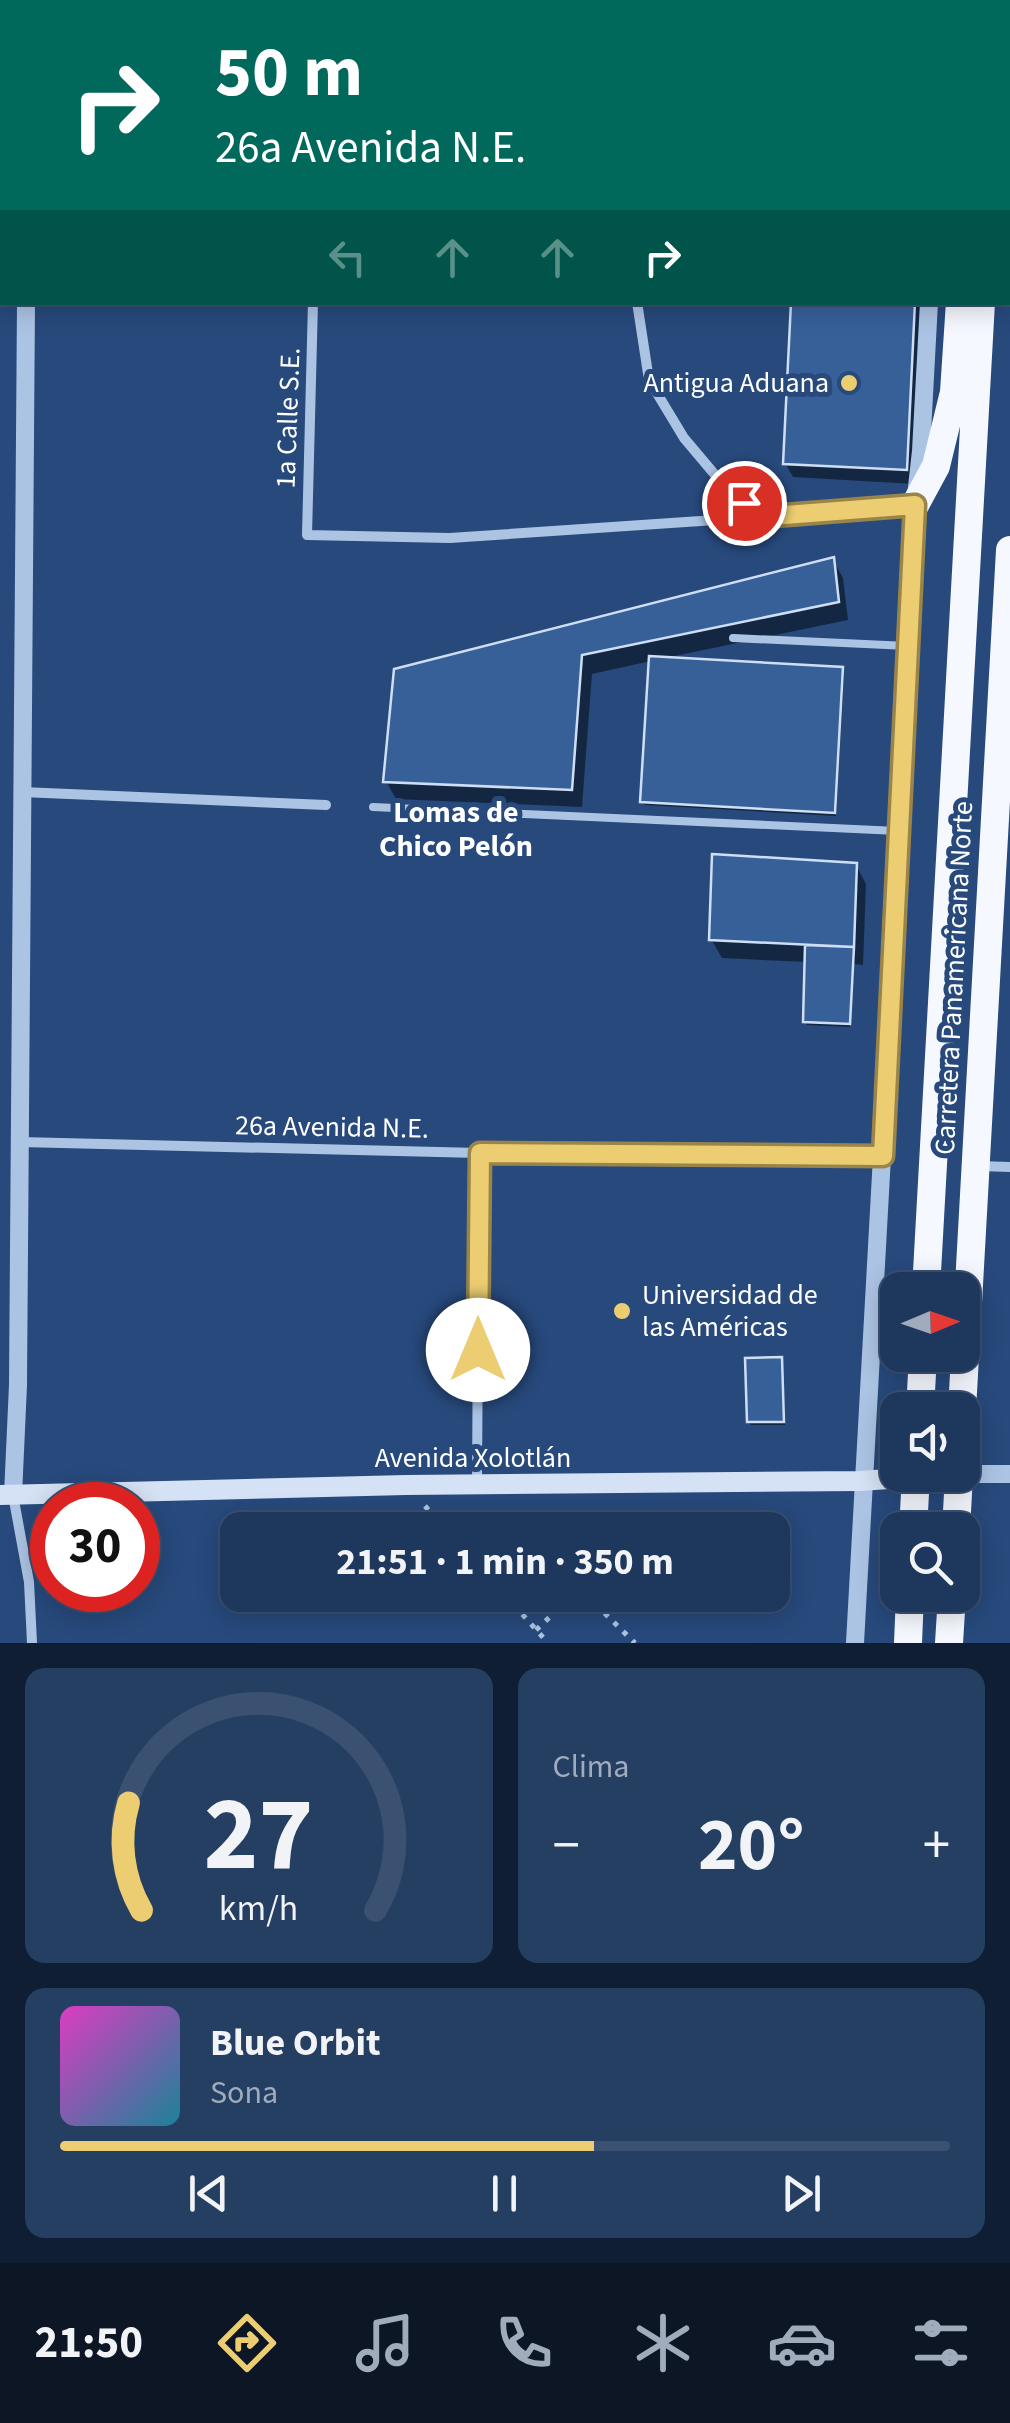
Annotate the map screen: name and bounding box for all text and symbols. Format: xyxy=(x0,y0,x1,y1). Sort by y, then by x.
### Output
text: 50 m xyxy=(215,23,363,123)
icon: right xyxy=(50,40,180,170)
text: 26a Avenida N.E. xyxy=(215,116,526,180)
icon: left xyxy=(320,230,375,285)
icon: ahead xyxy=(425,230,480,285)
icon: ahead xyxy=(530,230,585,285)
icon: right xyxy=(635,230,690,285)
street label: 1a Calle S.E. xyxy=(266,347,310,489)
place label: Antigua Aduana xyxy=(644,363,829,403)
marker: Antigua Aduana xyxy=(838,372,860,394)
pin xyxy=(702,461,787,546)
icon: arrive xyxy=(717,476,772,531)
district label: Lomas de Chico Pelón xyxy=(379,791,533,868)
street label: Carretera Panamericana Norte xyxy=(925,800,983,1156)
street label: 26a Avenida N.E. xyxy=(235,1105,429,1149)
north arrow xyxy=(880,1272,980,1372)
map controls xyxy=(880,1272,980,1612)
place label: Universidad de las Américas xyxy=(642,1275,818,1347)
position arrow xyxy=(426,1298,530,1402)
marker: Universidad de las Américas xyxy=(611,1300,633,1322)
button: sound xyxy=(880,1392,980,1492)
street label: Avenida Xolotlán xyxy=(375,1438,571,1478)
speed limit sign: 30 xyxy=(30,1482,160,1612)
button: search xyxy=(880,1512,980,1612)
text: 21:51 · 1 min · 350 m xyxy=(336,1535,674,1589)
text: Clima xyxy=(553,1744,629,1790)
text: 27 xyxy=(204,1762,314,1910)
text: 20° xyxy=(698,1792,805,1899)
text: − xyxy=(553,1807,580,1885)
text: + xyxy=(923,1807,950,1885)
text: km/h xyxy=(219,1883,298,1934)
text: Blue Orbit xyxy=(210,2016,381,2070)
text: Sona xyxy=(210,2070,278,2116)
icon: previous xyxy=(181,2166,236,2221)
icon: pause xyxy=(477,2166,532,2221)
icon: next xyxy=(774,2166,829,2221)
icon: directions xyxy=(212,2308,282,2378)
icon: music xyxy=(350,2308,420,2378)
icon: phone xyxy=(489,2308,559,2378)
icon: climate xyxy=(628,2308,698,2378)
icon: car xyxy=(767,2308,837,2378)
icon: filters xyxy=(906,2308,976,2378)
text: 21:50 xyxy=(34,2311,143,2375)

